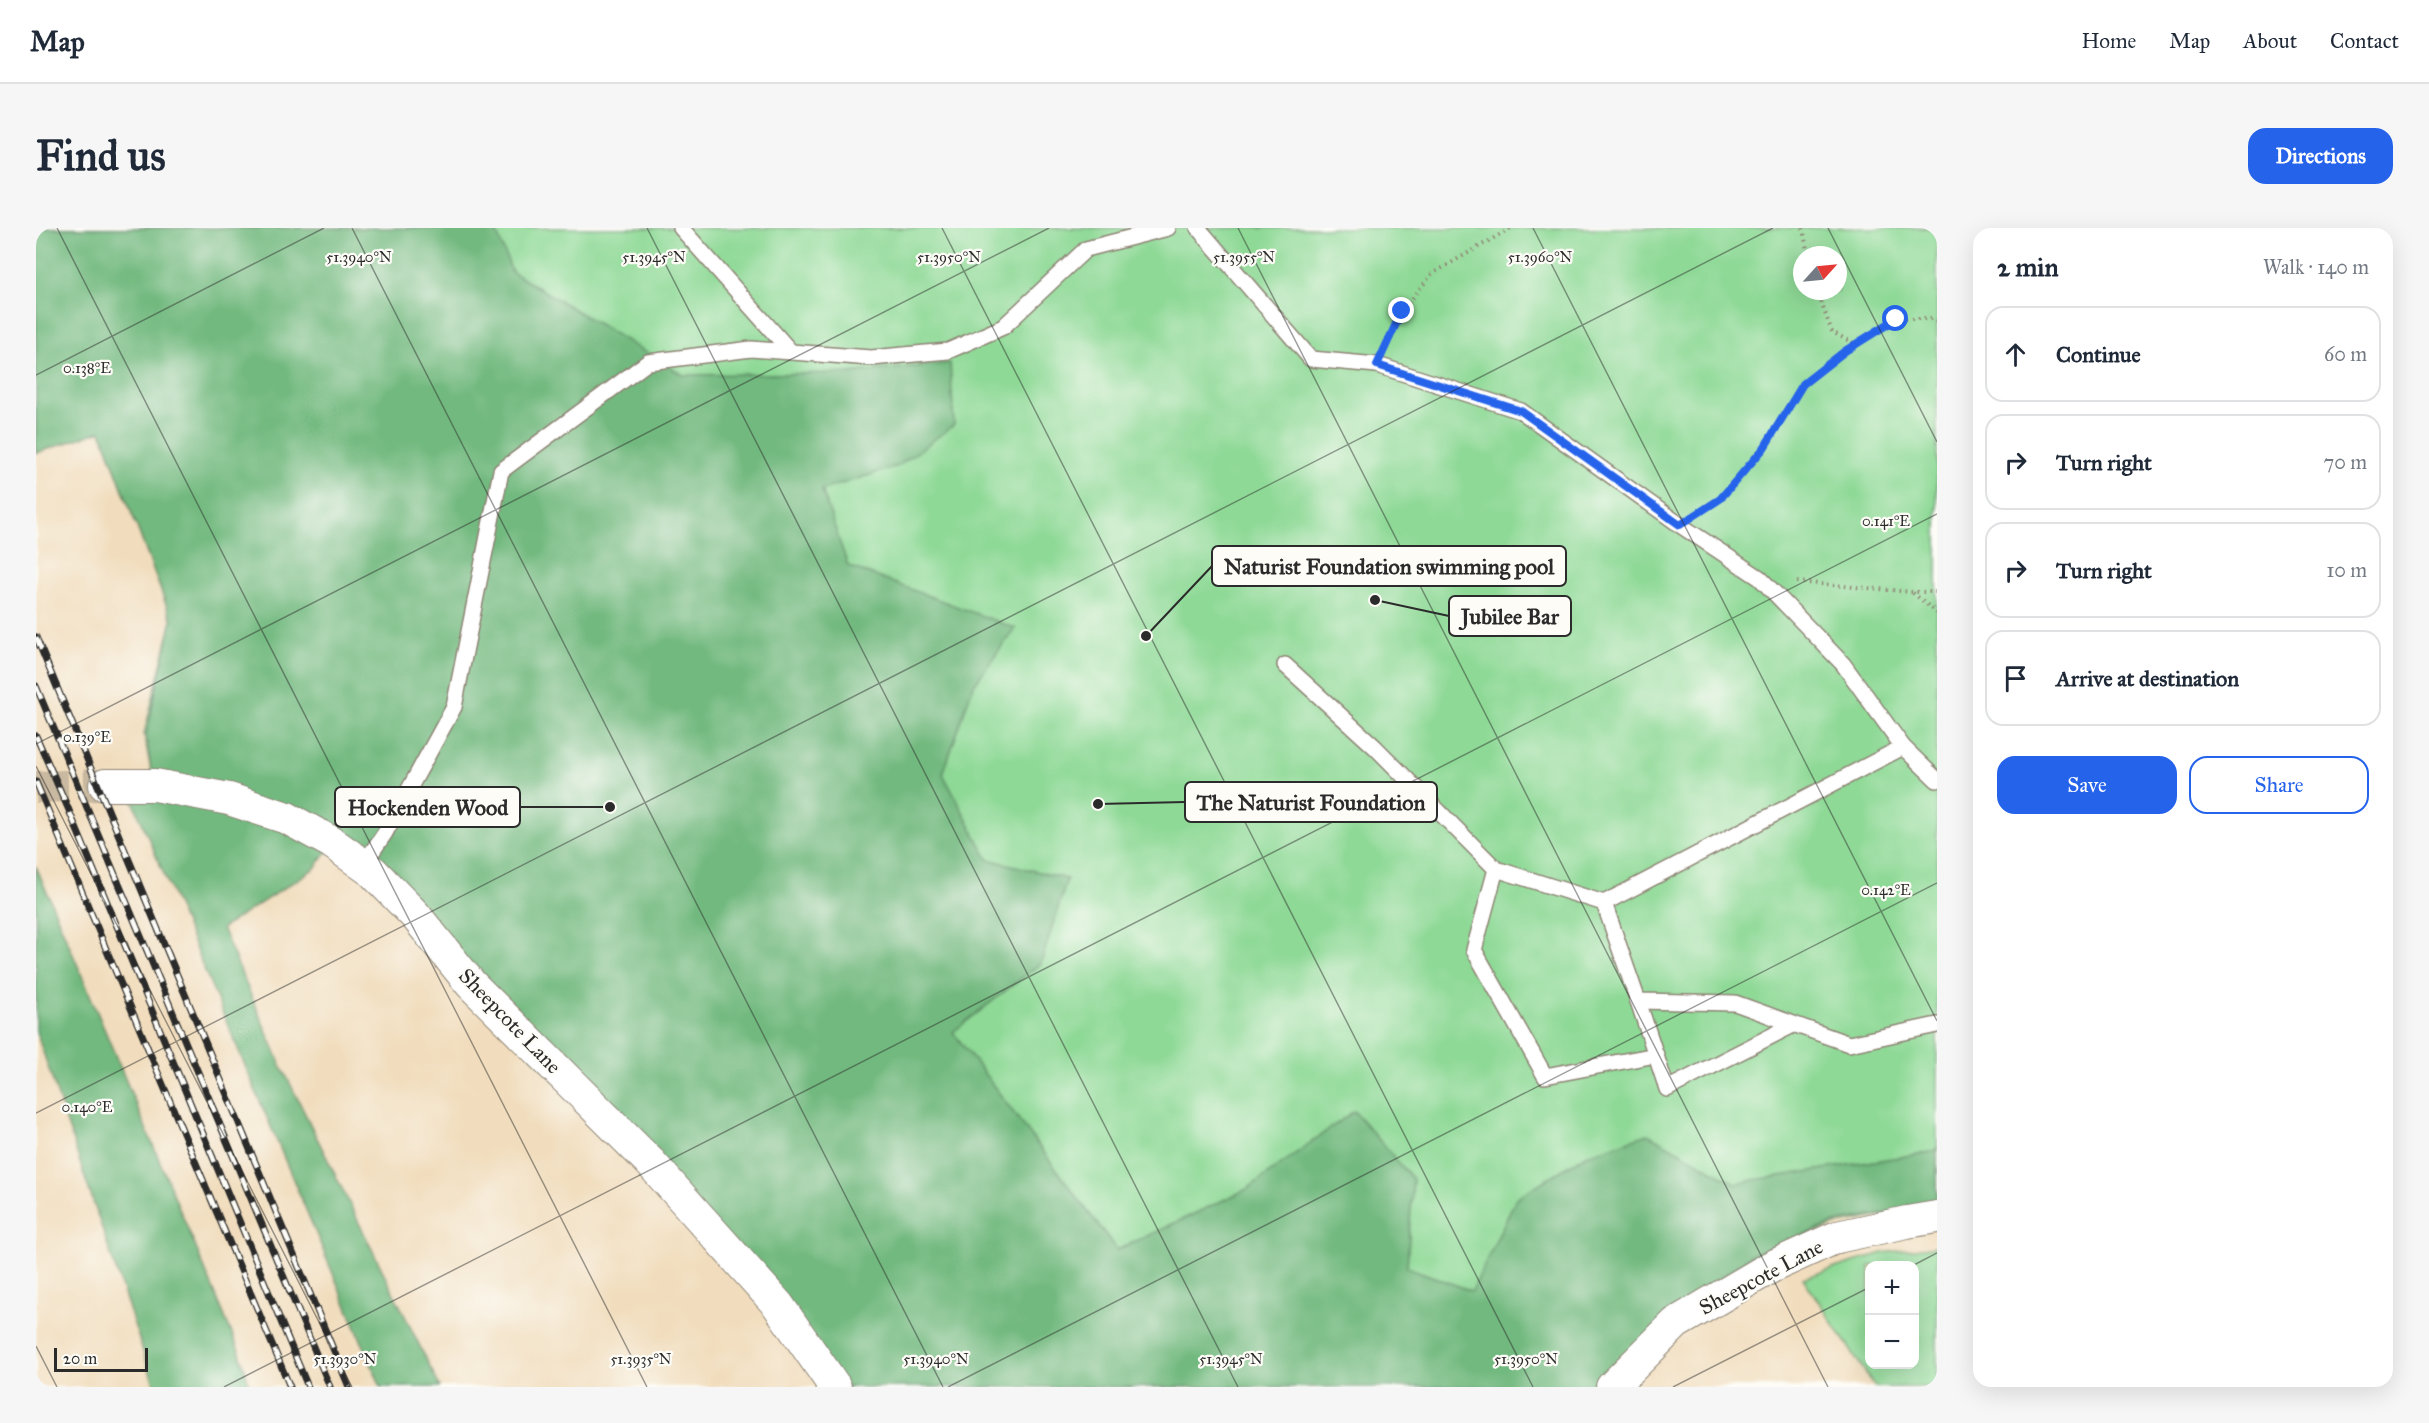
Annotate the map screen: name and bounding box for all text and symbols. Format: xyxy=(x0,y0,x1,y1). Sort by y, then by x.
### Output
text: Map xyxy=(30,24,85,59)
text: Home xyxy=(2081,28,2136,54)
text: Map xyxy=(2169,28,2210,54)
text: About xyxy=(2243,28,2297,54)
text: Contact xyxy=(2330,28,2399,54)
button: Directions xyxy=(2248,128,2393,184)
text: Find us xyxy=(36,130,166,182)
north arrow xyxy=(1793,246,1847,300)
text: 51.3940°N xyxy=(326,248,392,266)
text: 51.3945°N xyxy=(622,248,686,266)
text: 51.3950°N xyxy=(917,248,981,266)
text: 51.3955°N xyxy=(1213,248,1275,266)
text: 51.3960°N xyxy=(1508,248,1573,266)
text: 2 min xyxy=(1997,251,2058,283)
text: Walk · 140 m xyxy=(2263,255,2369,279)
route end xyxy=(1388,297,1414,323)
route start xyxy=(1882,305,1908,331)
icon: ahead xyxy=(1999,338,2032,371)
text: Continue xyxy=(2056,341,2141,368)
text: 60 m xyxy=(2324,342,2367,366)
text: 0.138°E xyxy=(63,359,111,377)
icon: right xyxy=(1999,446,2032,479)
text: Turn right xyxy=(2056,449,2152,476)
text: 70 m xyxy=(2324,450,2367,474)
text: 0.141°E xyxy=(1862,512,1910,530)
callout: Naturist Foundation swimming pool xyxy=(1212,546,1566,586)
text: Naturist Foundation swimming pool xyxy=(1224,553,1555,580)
icon: right xyxy=(1999,554,2032,587)
text: Turn right xyxy=(2056,557,2152,584)
text: 10 m xyxy=(2326,558,2367,582)
callout: Jubilee Bar xyxy=(1449,596,1571,636)
text: Jubilee Bar xyxy=(1458,603,1560,631)
icon: arrive xyxy=(1999,662,2032,695)
text: Arrive at destination xyxy=(2056,665,2239,692)
text: 0.139°E xyxy=(63,728,111,746)
button: Save xyxy=(1997,756,2177,814)
button: Share xyxy=(2189,756,2369,814)
callout: The Naturist Foundation xyxy=(1185,782,1437,822)
callout: Hockenden Wood xyxy=(335,787,520,827)
text: The Naturist Foundation xyxy=(1196,789,1426,816)
text: Hockenden Wood xyxy=(348,794,509,821)
text: 0.142°E xyxy=(1861,881,1911,899)
street label: Sheepcote Lane xyxy=(453,963,567,1079)
text: 0.140°E xyxy=(61,1098,113,1116)
street label: Sheepcote Lane xyxy=(1695,1233,1828,1321)
map controls xyxy=(1865,1261,1919,1369)
button: + xyxy=(1865,1261,1919,1315)
button: − xyxy=(1865,1315,1919,1369)
scale bar xyxy=(54,1345,148,1372)
text: 20 m xyxy=(63,1349,97,1368)
text: 51.3930°N xyxy=(314,1350,377,1368)
text: 51.3935°N xyxy=(610,1350,672,1368)
text: 51.3940°N xyxy=(903,1350,969,1368)
text: 51.3945°N xyxy=(1199,1350,1263,1368)
text: 51.3950°N xyxy=(1494,1350,1558,1368)

